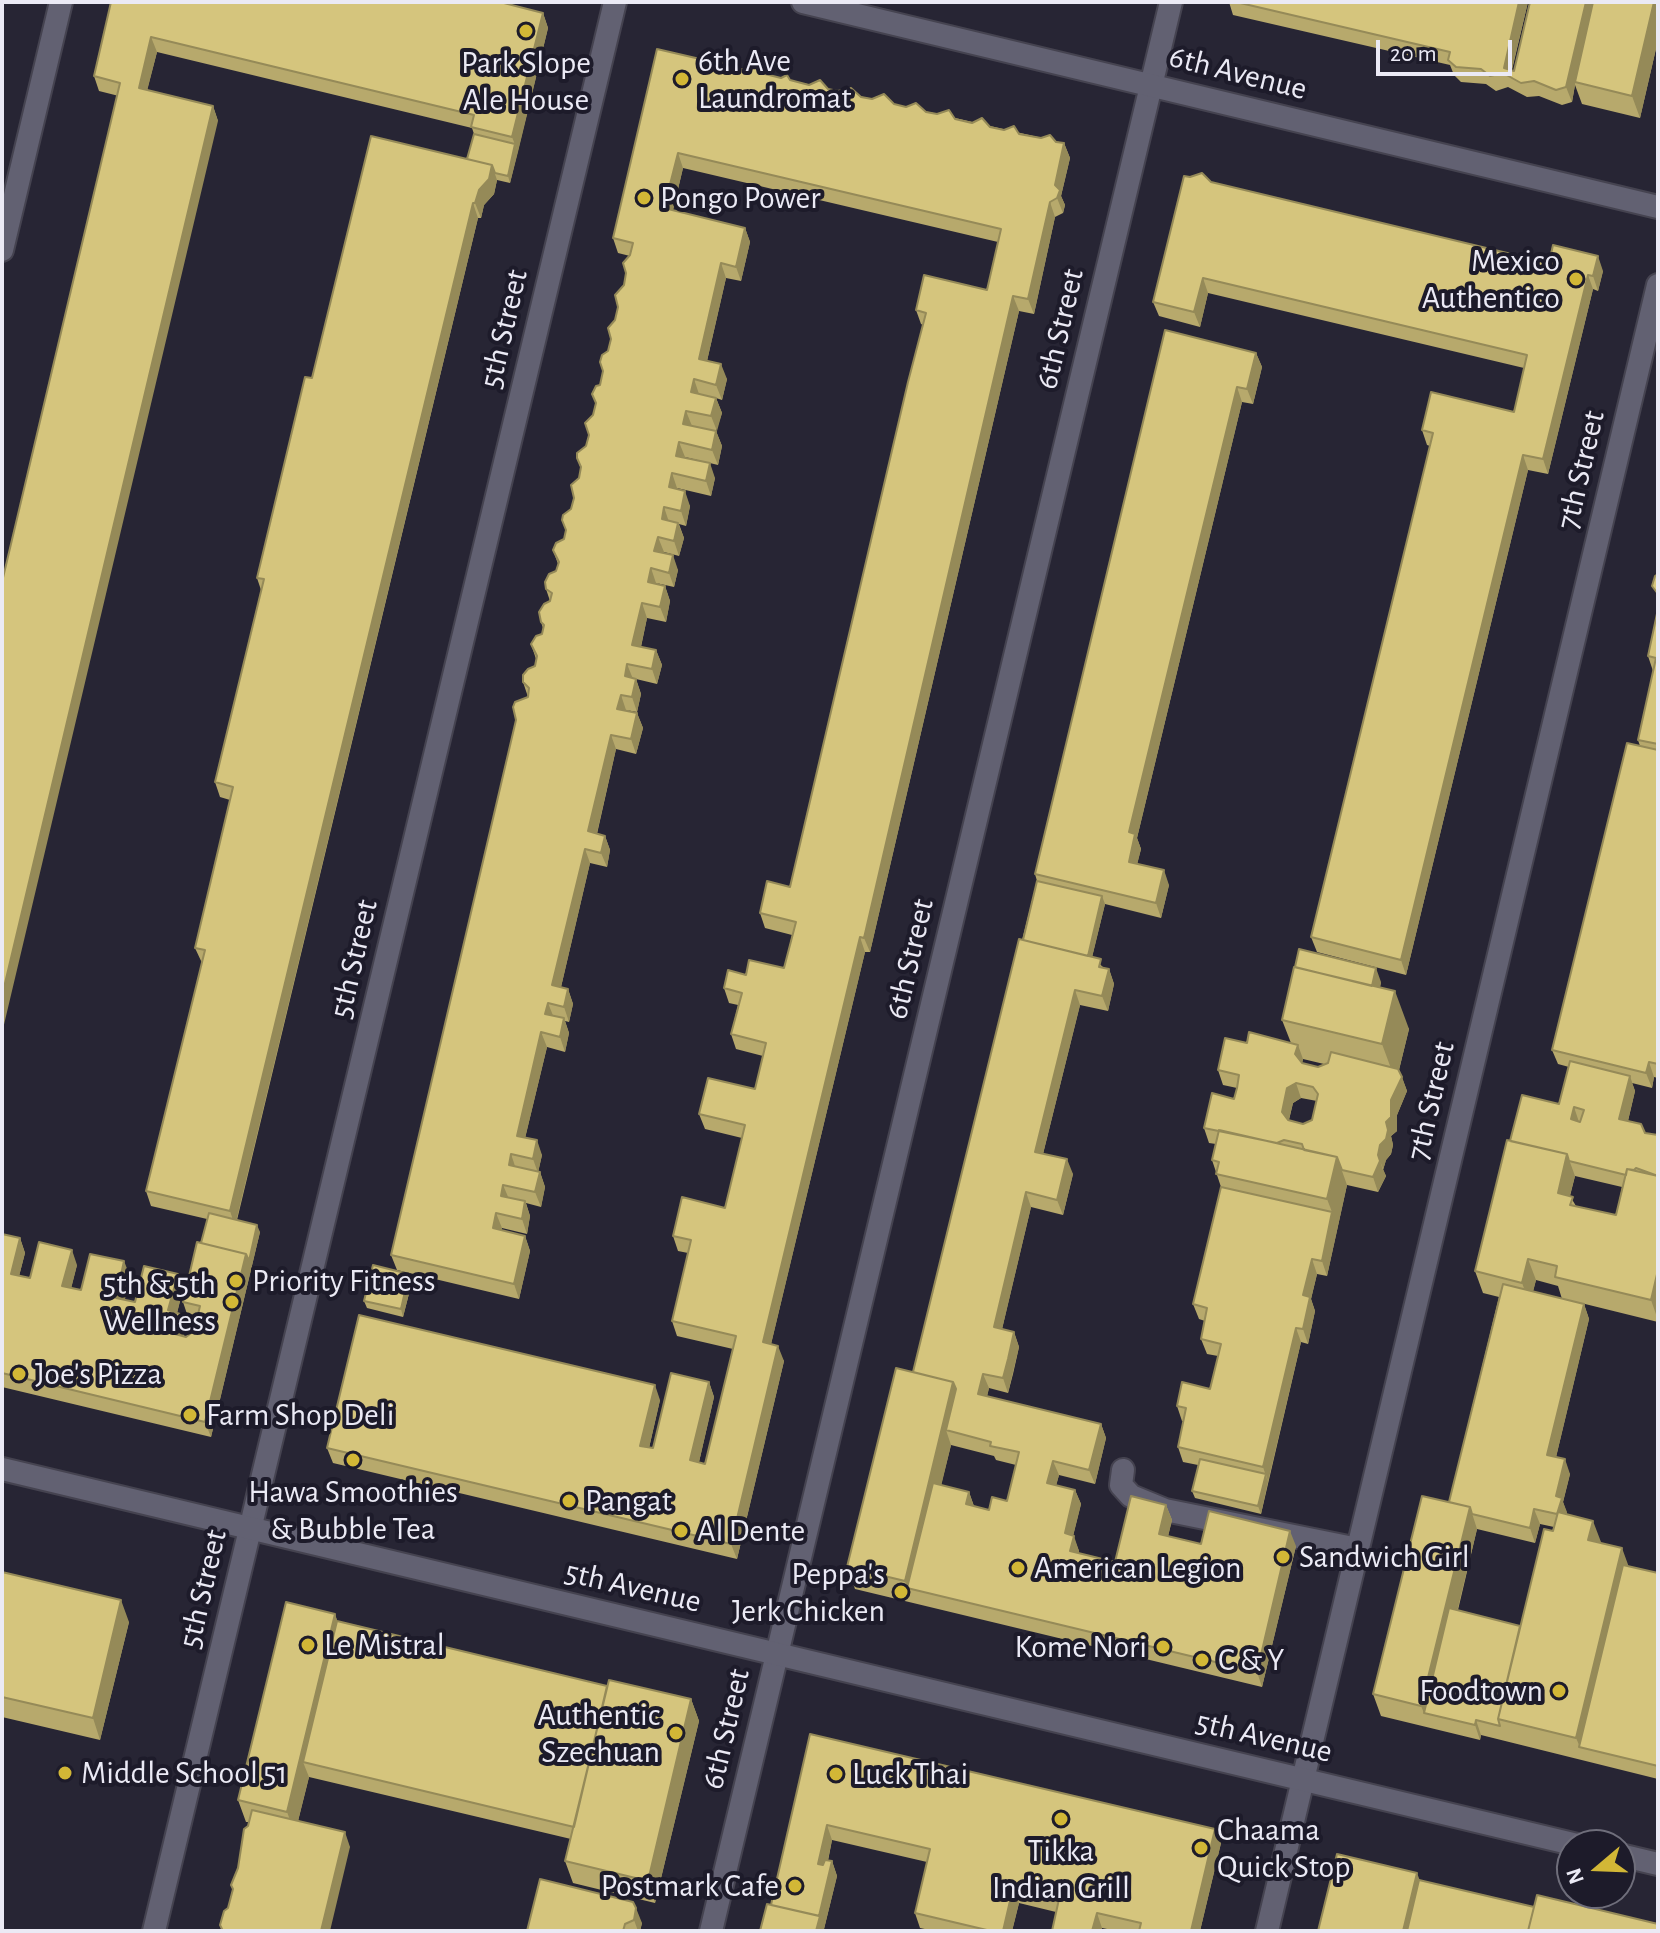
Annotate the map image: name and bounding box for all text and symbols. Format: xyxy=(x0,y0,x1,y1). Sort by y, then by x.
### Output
marker: Park Slope Ale House xyxy=(517,22,535,40)
scale bar xyxy=(1380,24,1516,74)
street label: 6th Avenue xyxy=(1165,37,1311,109)
place label: 6th Ave Laundromat xyxy=(698,42,851,117)
text: 20 m xyxy=(1390,42,1437,66)
place label: Park Slope Ale House xyxy=(461,44,591,119)
marker: 6th Ave Laundromat xyxy=(673,70,691,88)
place label: Pongo Power xyxy=(660,179,821,217)
marker: Pongo Power xyxy=(635,189,653,207)
place label: Mexico Authentico xyxy=(1422,242,1560,317)
street label: 6th Street xyxy=(1028,265,1092,393)
street label: 5th Street xyxy=(472,266,536,392)
marker: Mexico Authentico xyxy=(1567,270,1585,288)
street label: 7th Street xyxy=(1549,407,1613,533)
street label: 6th Street xyxy=(878,895,942,1023)
street label: 5th Street xyxy=(322,896,386,1022)
street label: 7th Street xyxy=(1399,1038,1463,1164)
place label: Priority Fitness xyxy=(252,1262,436,1300)
place label: 5th & 5th Wellness xyxy=(103,1265,216,1340)
marker: Priority Fitness xyxy=(227,1272,245,1290)
marker: 5th & 5th Wellness xyxy=(223,1293,241,1311)
place label: Joe's Pizza xyxy=(35,1355,162,1393)
marker: Joe's Pizza xyxy=(10,1365,28,1383)
place label: Farm Shop Deli xyxy=(206,1396,394,1434)
marker: Farm Shop Deli xyxy=(181,1406,199,1424)
marker: Hawa Smoothies & Bubble Tea xyxy=(344,1451,362,1469)
place label: Hawa Smoothies & Bubble Tea xyxy=(248,1473,458,1548)
place label: Pangat xyxy=(585,1482,672,1520)
marker: Pangat xyxy=(560,1492,578,1510)
place label: Al Dente xyxy=(697,1512,805,1550)
marker: Al Dente xyxy=(672,1522,690,1540)
street label: 5th Street xyxy=(171,1526,235,1652)
place label: Sandwich Girl xyxy=(1299,1538,1470,1576)
marker: Sandwich Girl xyxy=(1274,1548,1292,1566)
place label: American Legion xyxy=(1034,1549,1241,1587)
street label: 5th Avenue xyxy=(561,1553,705,1621)
place label: Peppa's Jerk Chicken xyxy=(732,1555,885,1630)
marker: American Legion xyxy=(1009,1559,1027,1577)
marker: Peppa's Jerk Chicken xyxy=(892,1583,910,1601)
place label: Le Mistral xyxy=(324,1626,445,1664)
place label: Kome Nori xyxy=(1015,1628,1147,1666)
marker: Le Mistral xyxy=(299,1636,317,1654)
marker: Kome Nori xyxy=(1154,1638,1172,1656)
place label: C & Y xyxy=(1218,1641,1284,1679)
marker: C & Y xyxy=(1193,1651,1211,1669)
street label: 6th Street xyxy=(694,1665,758,1793)
place label: Foodtown xyxy=(1419,1672,1543,1710)
marker: Foodtown xyxy=(1550,1682,1568,1700)
place label: Authentic Szechuan xyxy=(537,1696,660,1771)
street label: 5th Avenue xyxy=(1192,1703,1336,1771)
marker: Authentic Szechuan xyxy=(667,1724,685,1742)
place label: Middle School 51 xyxy=(81,1754,287,1792)
place label: Luck Thai xyxy=(852,1755,968,1793)
marker: Middle School 51 xyxy=(56,1764,74,1782)
marker: Luck Thai xyxy=(827,1765,845,1783)
marker: Tikka Indian Grill xyxy=(1052,1810,1070,1828)
place label: Chaama Quick Stop xyxy=(1217,1811,1351,1886)
north arrow xyxy=(1556,1829,1636,1909)
place label: Tikka Indian Grill xyxy=(992,1832,1130,1907)
marker: Chaama Quick Stop xyxy=(1192,1839,1210,1857)
text: N xyxy=(1562,1865,1588,1887)
place label: Postmark Cafe xyxy=(601,1867,779,1905)
marker: Postmark Cafe xyxy=(786,1877,804,1895)

